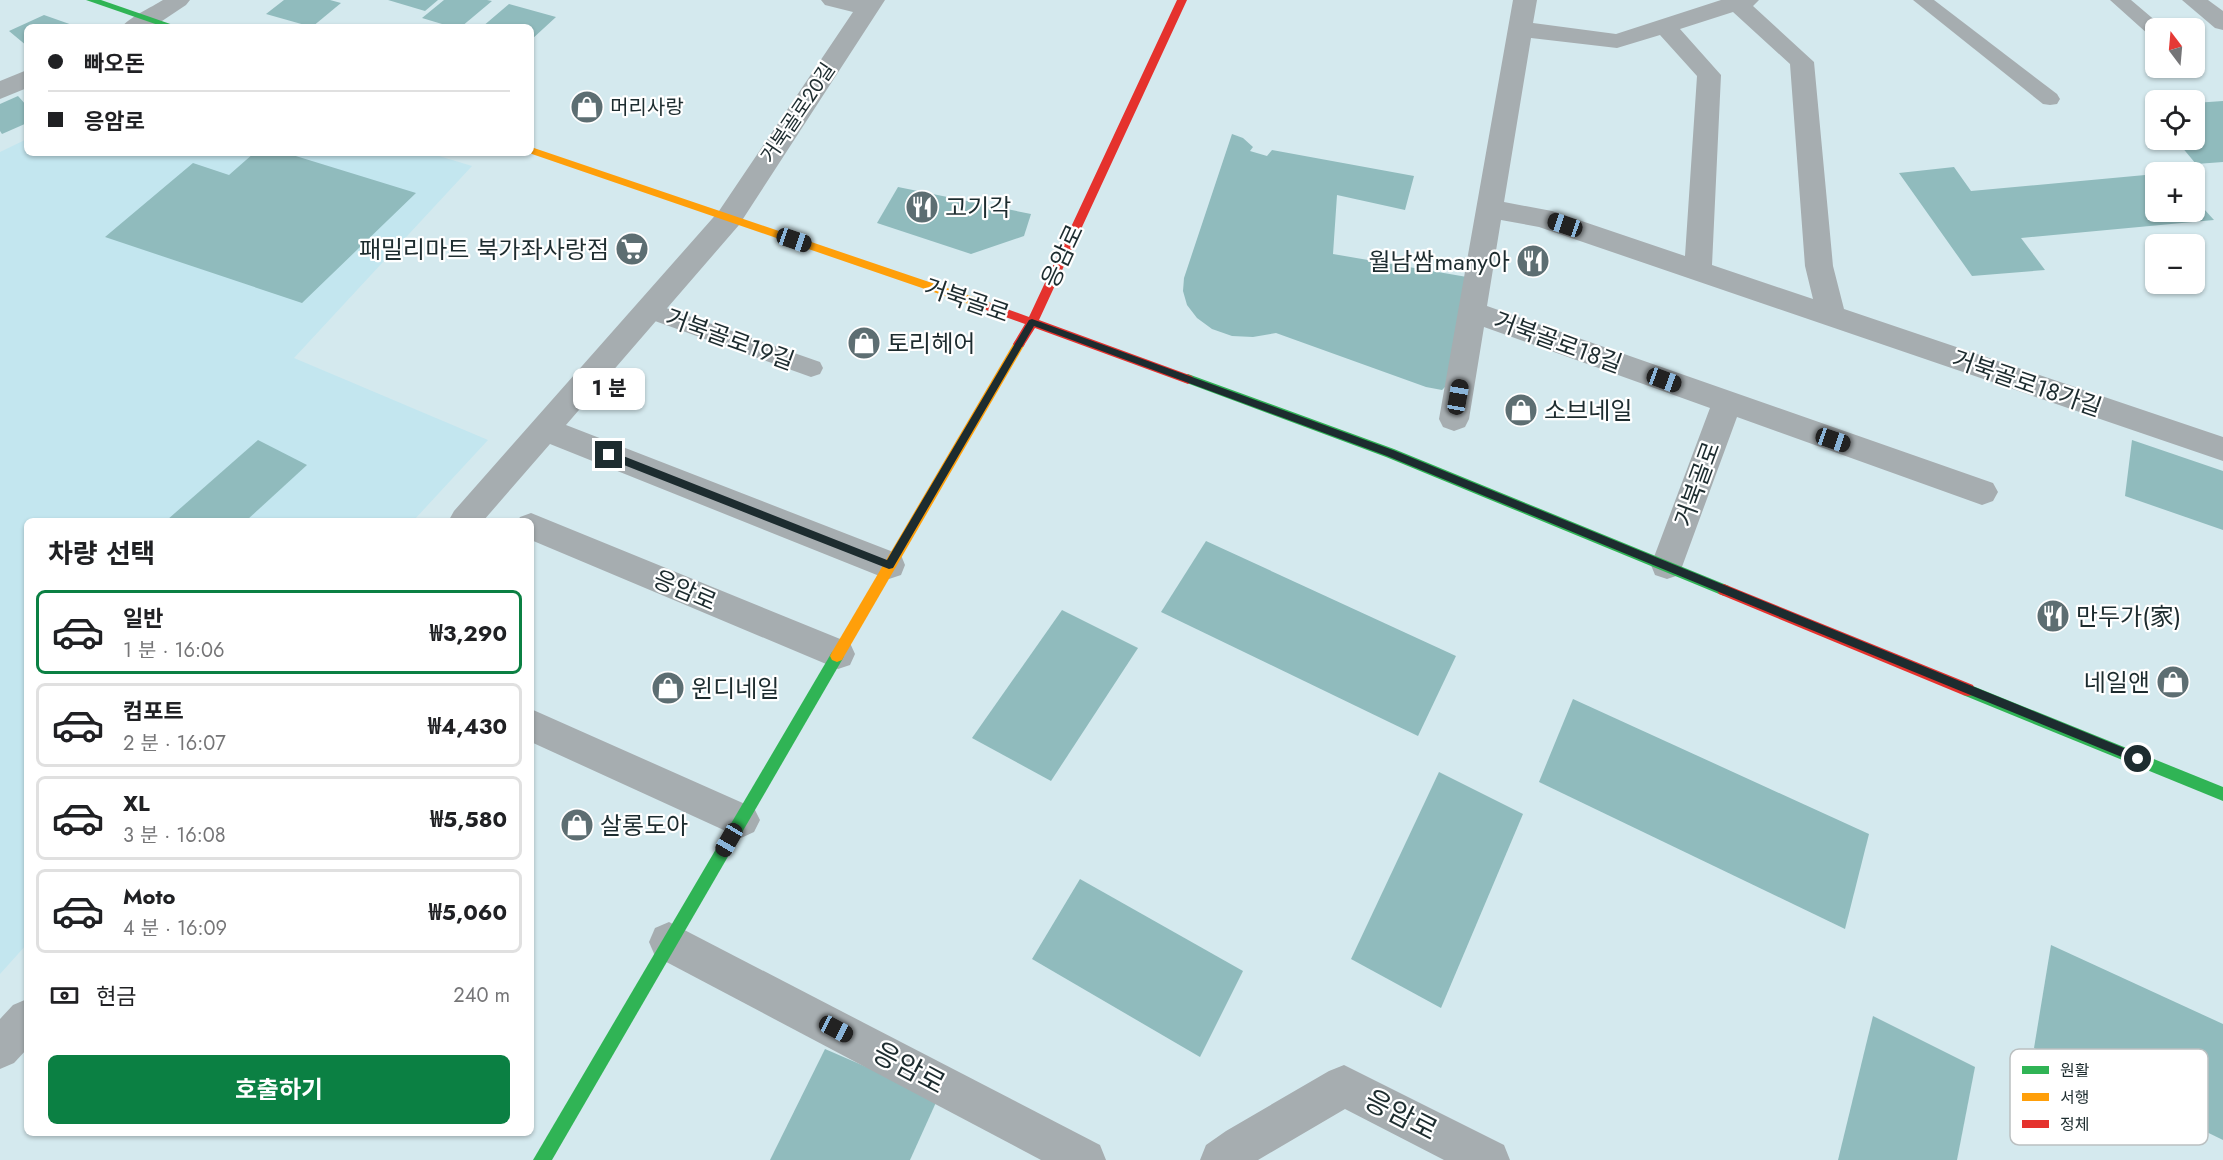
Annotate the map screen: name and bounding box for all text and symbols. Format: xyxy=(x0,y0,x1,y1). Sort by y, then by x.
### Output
north arrow xyxy=(2145,18,2205,78)
map controls xyxy=(2145,18,2205,294)
text: 빠오돈 xyxy=(84,47,145,79)
street label: 거북골로20길 xyxy=(754,57,842,169)
shop icon: 머리사랑 xyxy=(569,89,605,125)
button: locate xyxy=(2145,90,2205,150)
place label: 머리사랑 xyxy=(610,93,684,122)
text: 응암로 xyxy=(84,105,145,137)
button: + xyxy=(2145,162,2205,222)
restaurant icon: 고기각 xyxy=(904,189,940,225)
place label: 고기각 xyxy=(945,190,1011,225)
car xyxy=(1545,211,1585,239)
street label: 응암로 xyxy=(1032,219,1092,293)
car xyxy=(774,226,814,254)
supermarket icon: 패밀리마트 북가좌사랑점 xyxy=(614,231,650,267)
place label: 패밀리마트 북가좌사랑점 xyxy=(359,232,609,267)
button: − xyxy=(2145,234,2205,294)
restaurant icon: 월남쌈many아 xyxy=(1515,243,1551,279)
place label: 월남쌈many아 xyxy=(1368,244,1510,279)
street label: 거북골로 xyxy=(920,269,1014,331)
street label: 거북골로19길 xyxy=(661,299,799,379)
street label: 거북골로18길 xyxy=(1489,303,1627,381)
shop icon: 토리헤어 xyxy=(846,325,882,361)
place label: 토리헤어 xyxy=(887,326,975,361)
street label: 거북골로18가길 xyxy=(1947,341,2107,425)
car xyxy=(1644,365,1684,395)
callout: 1 분 xyxy=(573,368,645,410)
text: 1 분 xyxy=(592,374,626,403)
car xyxy=(1446,378,1470,416)
shop icon: 소브네일 xyxy=(1503,392,1539,428)
place label: 소브네일 xyxy=(1544,393,1632,428)
car xyxy=(1813,426,1853,454)
street label: 거북골로 xyxy=(1665,437,1729,531)
route end xyxy=(595,441,622,468)
text: 차량 선택 xyxy=(48,534,155,573)
street label: 응암로 xyxy=(648,561,722,619)
restaurant icon: 만두가(家) xyxy=(2035,598,2071,634)
place label: 만두가(家) xyxy=(2076,599,2181,634)
text: 일반 xyxy=(123,602,163,634)
icon: car xyxy=(51,605,105,659)
text: ₩3,290 xyxy=(430,617,507,649)
text: 1 분 · 16:06 xyxy=(123,636,224,665)
shop icon: 네일앤 xyxy=(2155,664,2191,700)
place label: 네일앤 xyxy=(2084,665,2150,700)
shop icon: 윈디네일 xyxy=(650,670,686,706)
place label: 윈디네일 xyxy=(691,671,779,706)
text: 컴포트 xyxy=(123,695,184,727)
icon: car xyxy=(51,698,105,752)
text: ₩4,430 xyxy=(428,710,507,742)
text: 2 분 · 16:07 xyxy=(123,729,226,758)
route start xyxy=(2124,745,2151,772)
text: XL xyxy=(123,787,150,819)
icon: car xyxy=(51,791,105,845)
text: ₩5,580 xyxy=(430,803,507,835)
shop icon: 살롱도아 xyxy=(559,807,595,843)
place label: 살롱도아 xyxy=(600,808,688,843)
car xyxy=(712,820,746,860)
text: 3 분 · 16:08 xyxy=(123,821,226,850)
text: Moto xyxy=(123,880,176,912)
icon: car xyxy=(51,884,105,938)
text: ₩5,060 xyxy=(429,896,507,928)
text: 4 분 · 16:09 xyxy=(123,914,227,943)
icon: cash xyxy=(48,979,81,1012)
text: 현금 xyxy=(96,980,136,1012)
text: 240 m xyxy=(453,981,510,1010)
car xyxy=(816,1013,856,1045)
street label: 응암로 xyxy=(865,1032,953,1104)
legend xyxy=(2010,1049,2208,1145)
button: 호출하기 xyxy=(48,1055,510,1124)
text: 원활 xyxy=(2060,1059,2090,1082)
street label: 응암로 xyxy=(1357,1079,1445,1151)
text: 서행 xyxy=(2060,1086,2089,1109)
text: 정체 xyxy=(2060,1113,2089,1136)

